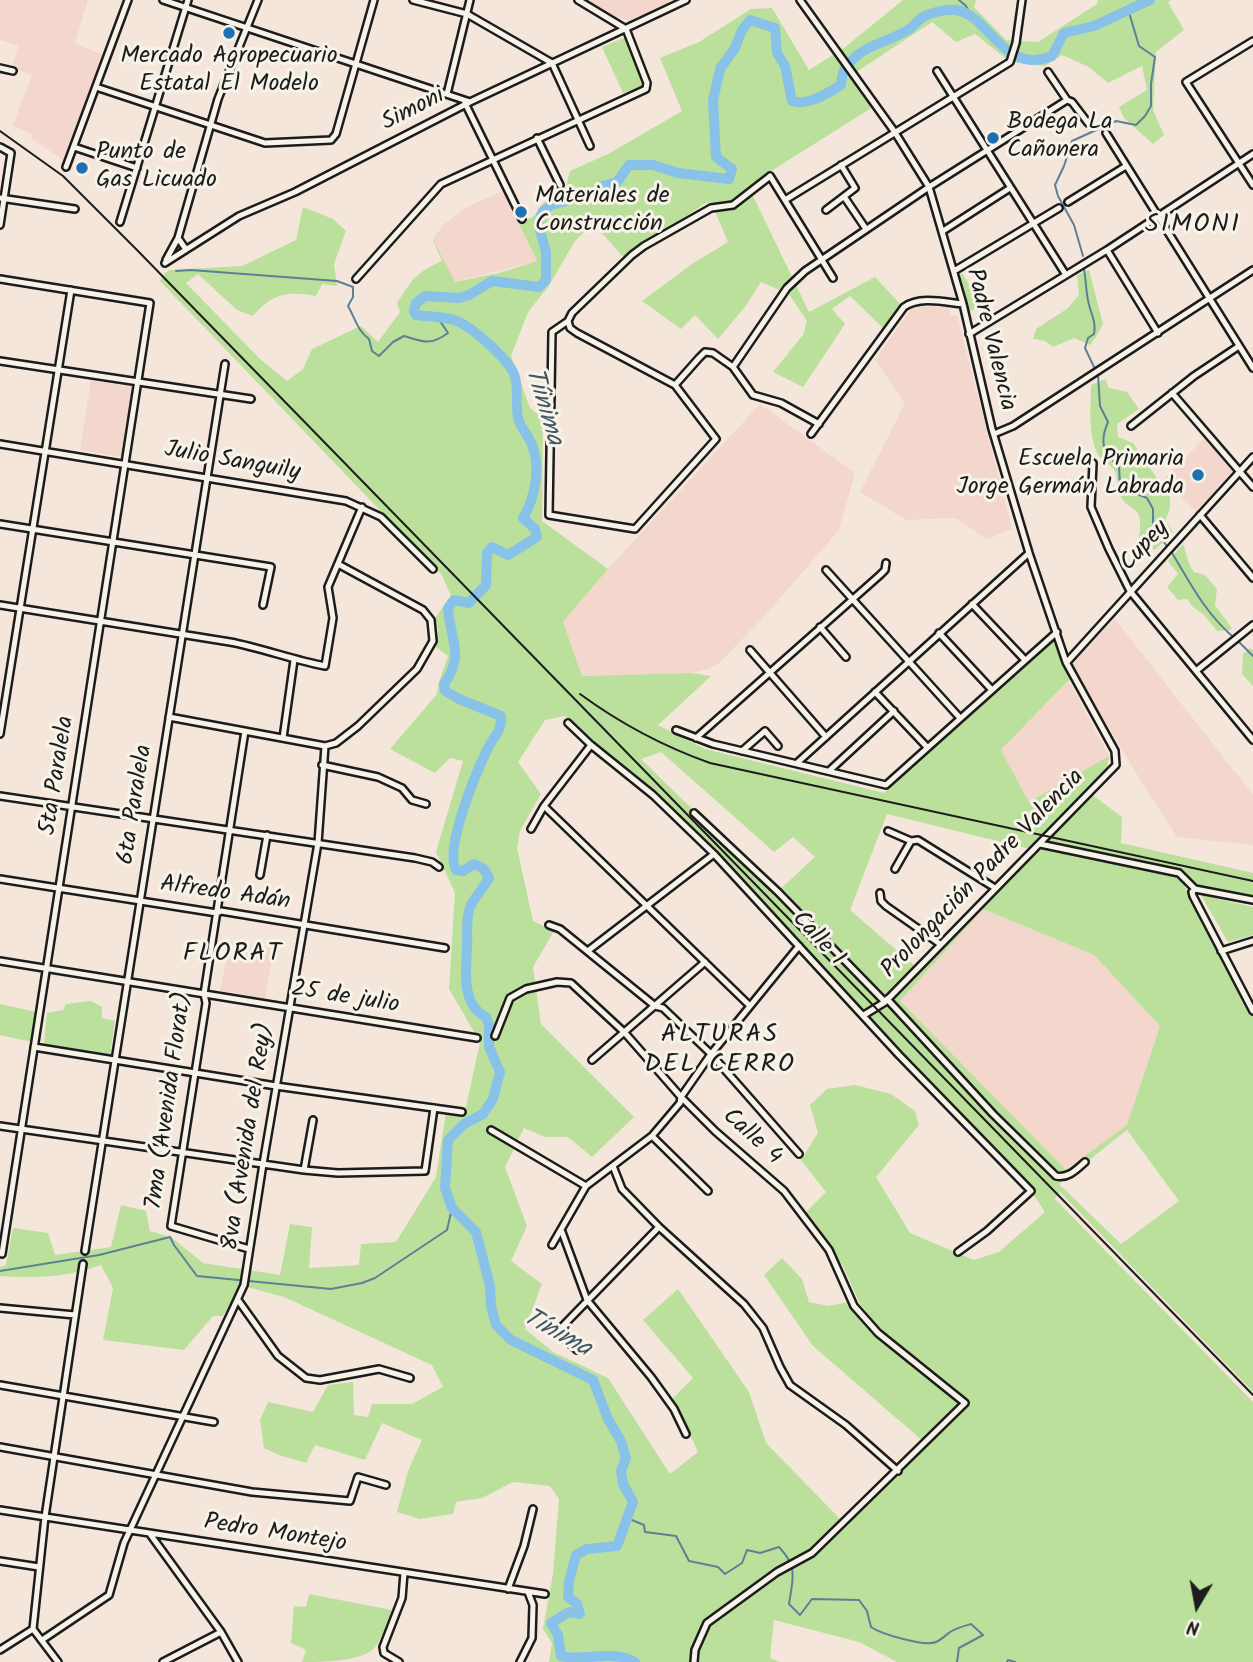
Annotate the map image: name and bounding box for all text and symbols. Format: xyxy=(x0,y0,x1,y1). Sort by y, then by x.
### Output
marker: Mercado Agropecuario Estatal El Modelo xyxy=(221,25,237,41)
place label: Mercado Agropecuario Estatal El Modelo xyxy=(120,44,338,100)
street label: Simoni xyxy=(378,83,450,139)
place label: Bodega La Cañonera xyxy=(1007,110,1113,166)
marker: Bodega La Cañonera xyxy=(985,130,1001,146)
place label: Punto de Gas Licuado xyxy=(96,140,217,196)
marker: Punto de Gas Licuado xyxy=(74,160,90,176)
place label: Materiales de Construcción xyxy=(535,184,669,240)
marker: Materiales de Construcción xyxy=(513,204,529,220)
district label: SIMONI xyxy=(1146,211,1240,243)
street label: Padre Valencia xyxy=(957,266,1021,414)
water label: Tíinima xyxy=(516,365,568,449)
street label: Julio Sanguily xyxy=(162,437,302,489)
place label: Escuela Primaria Jorge Germán Labrada xyxy=(956,447,1184,503)
marker: Escuela Primaria Jorge Germán Labrada xyxy=(1190,467,1206,483)
street label: Cupey xyxy=(1115,515,1177,579)
street label: 5ta Paralela xyxy=(35,714,83,838)
street label: 6ta Paralela xyxy=(113,743,161,867)
street label: Prolongación Padre Valencia xyxy=(877,764,1091,986)
street label: Alfredo Adán xyxy=(158,872,292,918)
street label: Calle 1 xyxy=(784,906,850,974)
district label: FLORAT xyxy=(183,940,283,972)
street label: 25 de julio xyxy=(289,976,401,1022)
street label: 7ma (Avenida Florat) xyxy=(141,990,201,1212)
street label: 8va (Avenida del Rey) xyxy=(218,1021,282,1253)
district label: ALTURAS DEL CERRO xyxy=(645,1021,795,1082)
street label: Calle 4 xyxy=(715,1104,787,1172)
water label: Tínima xyxy=(516,1304,596,1366)
street label: Pedro Montejo xyxy=(202,1510,348,1560)
north arrow xyxy=(1162,1571,1232,1641)
text: N xyxy=(1185,1611,1202,1642)

